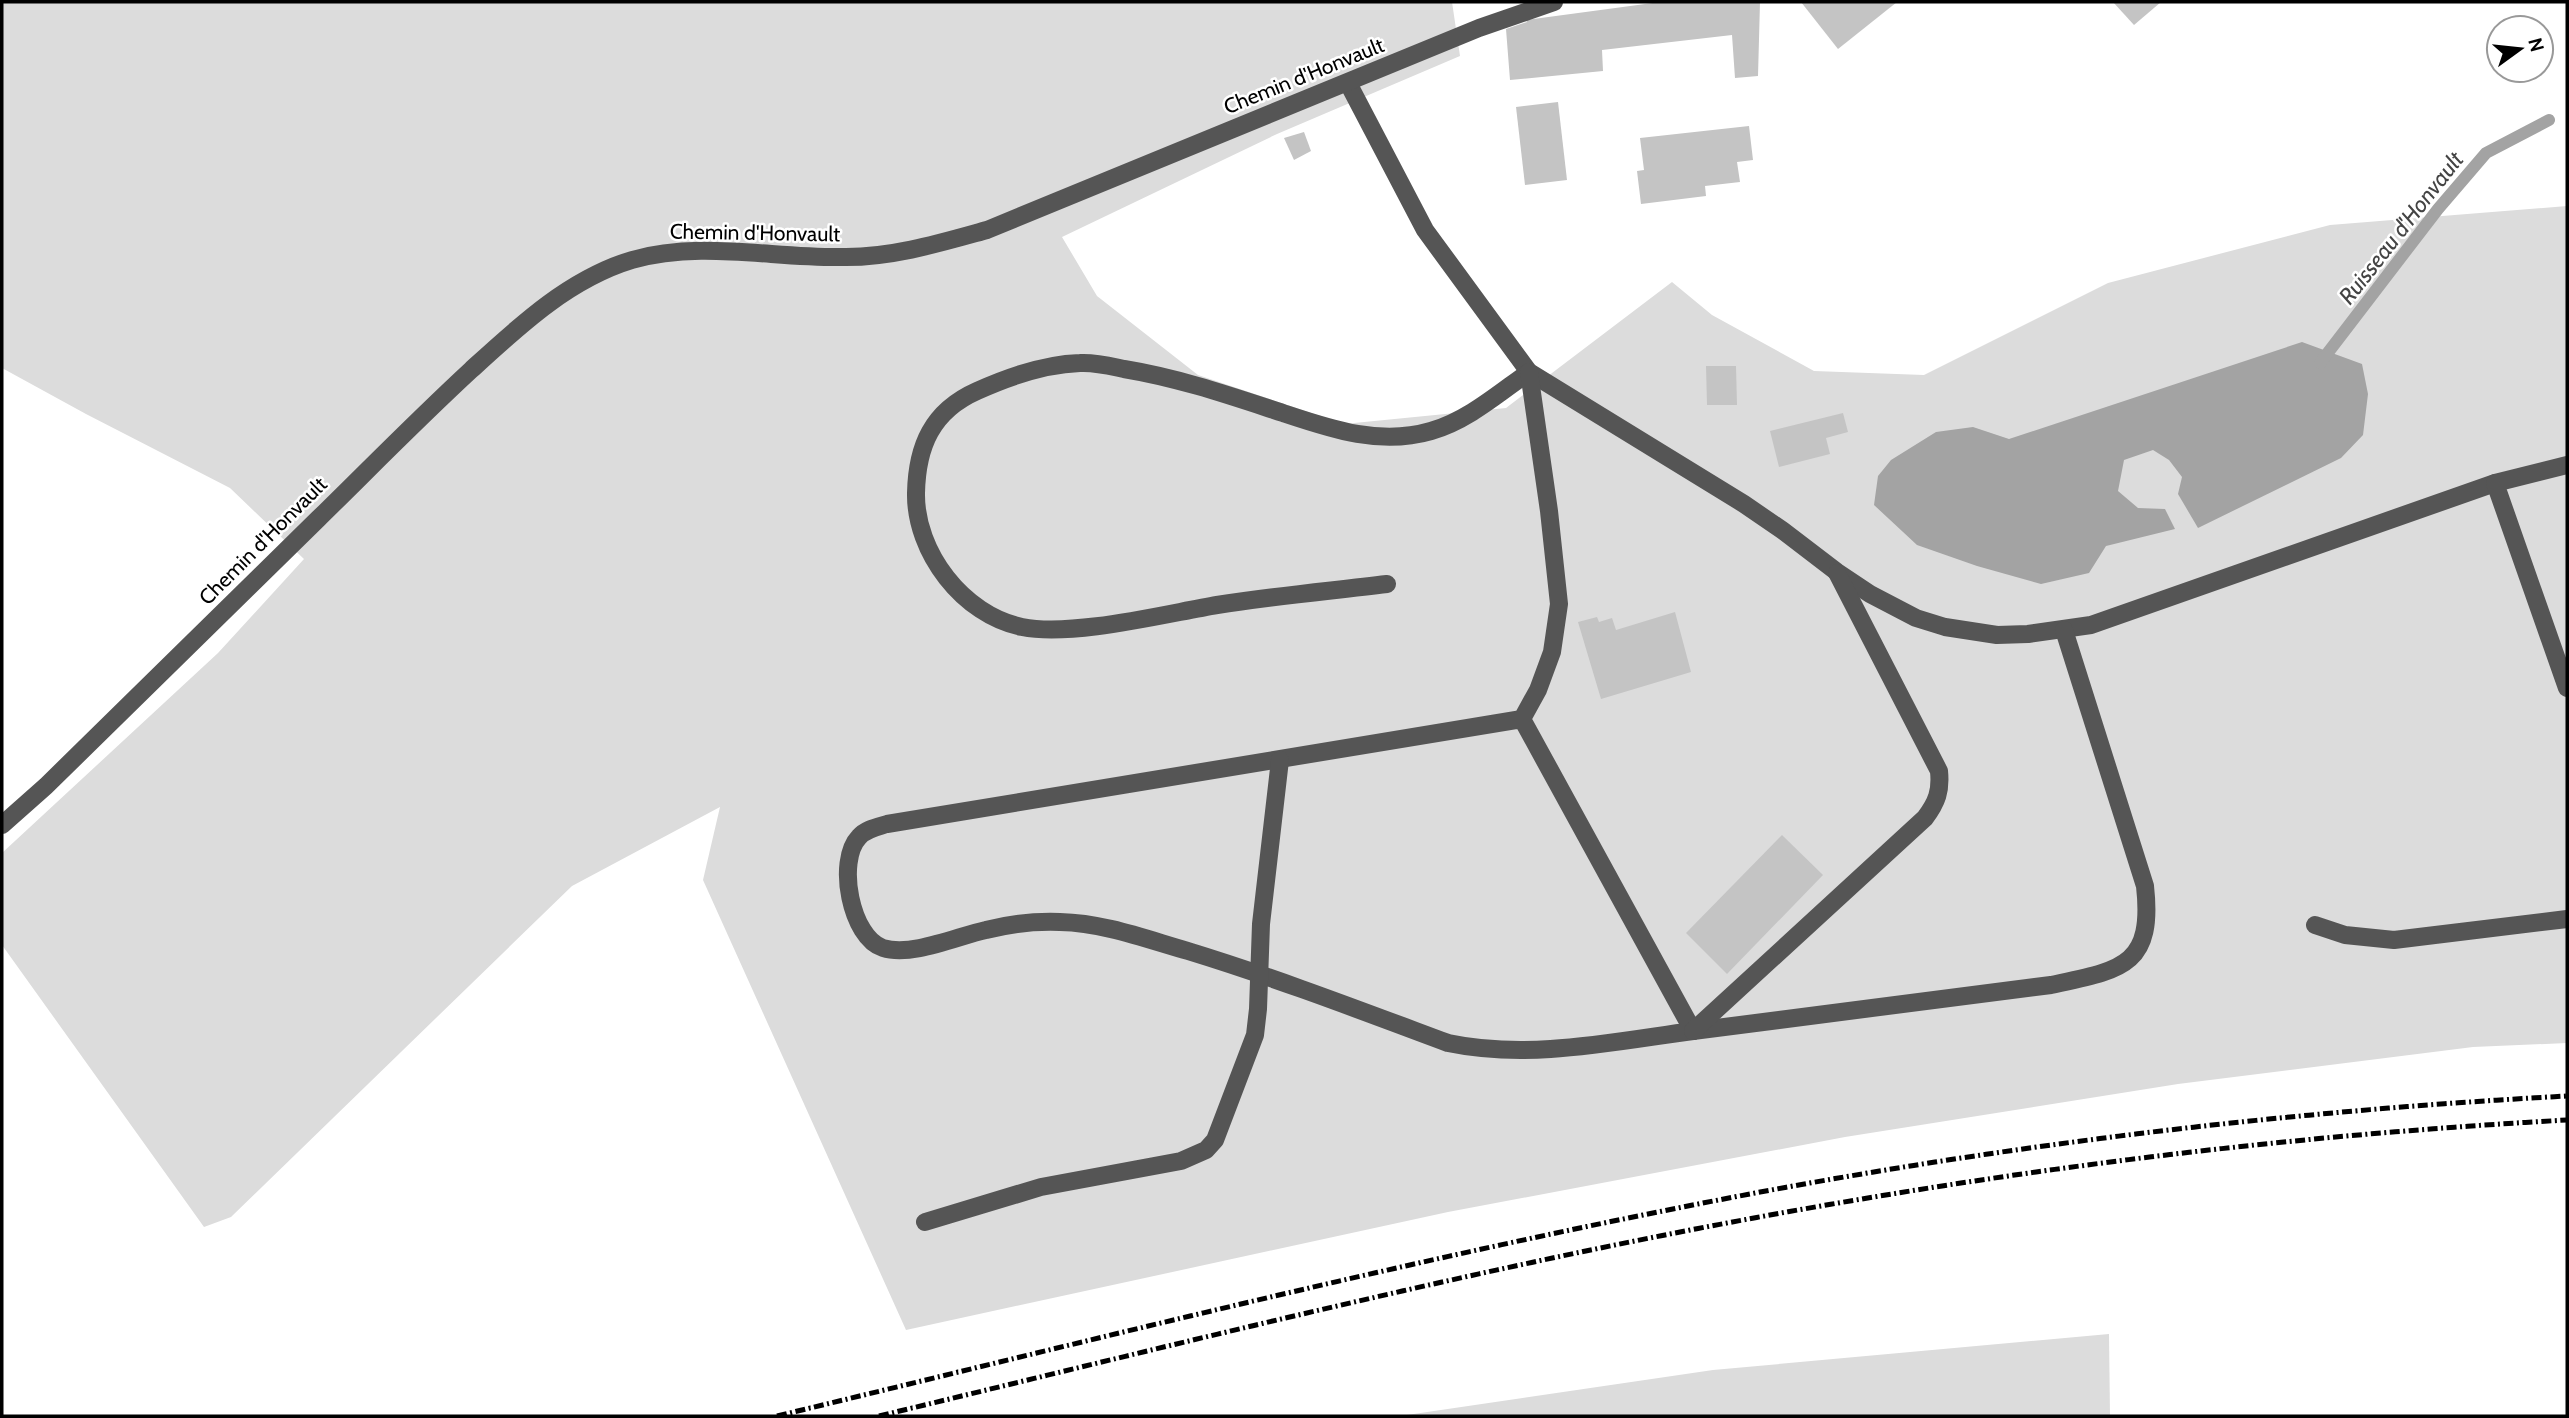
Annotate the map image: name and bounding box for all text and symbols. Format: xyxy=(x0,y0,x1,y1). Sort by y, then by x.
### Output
north arrow xyxy=(2485,14,2555,84)
street label: Chemin d'Honvault xyxy=(1220,32,1388,119)
text: N xyxy=(2523,35,2549,54)
water label: Ruisseau d'Honvault xyxy=(2333,145,2470,310)
street label: Chemin d'Honvault xyxy=(670,219,840,246)
street label: Chemin d'Honvault xyxy=(194,472,332,610)

